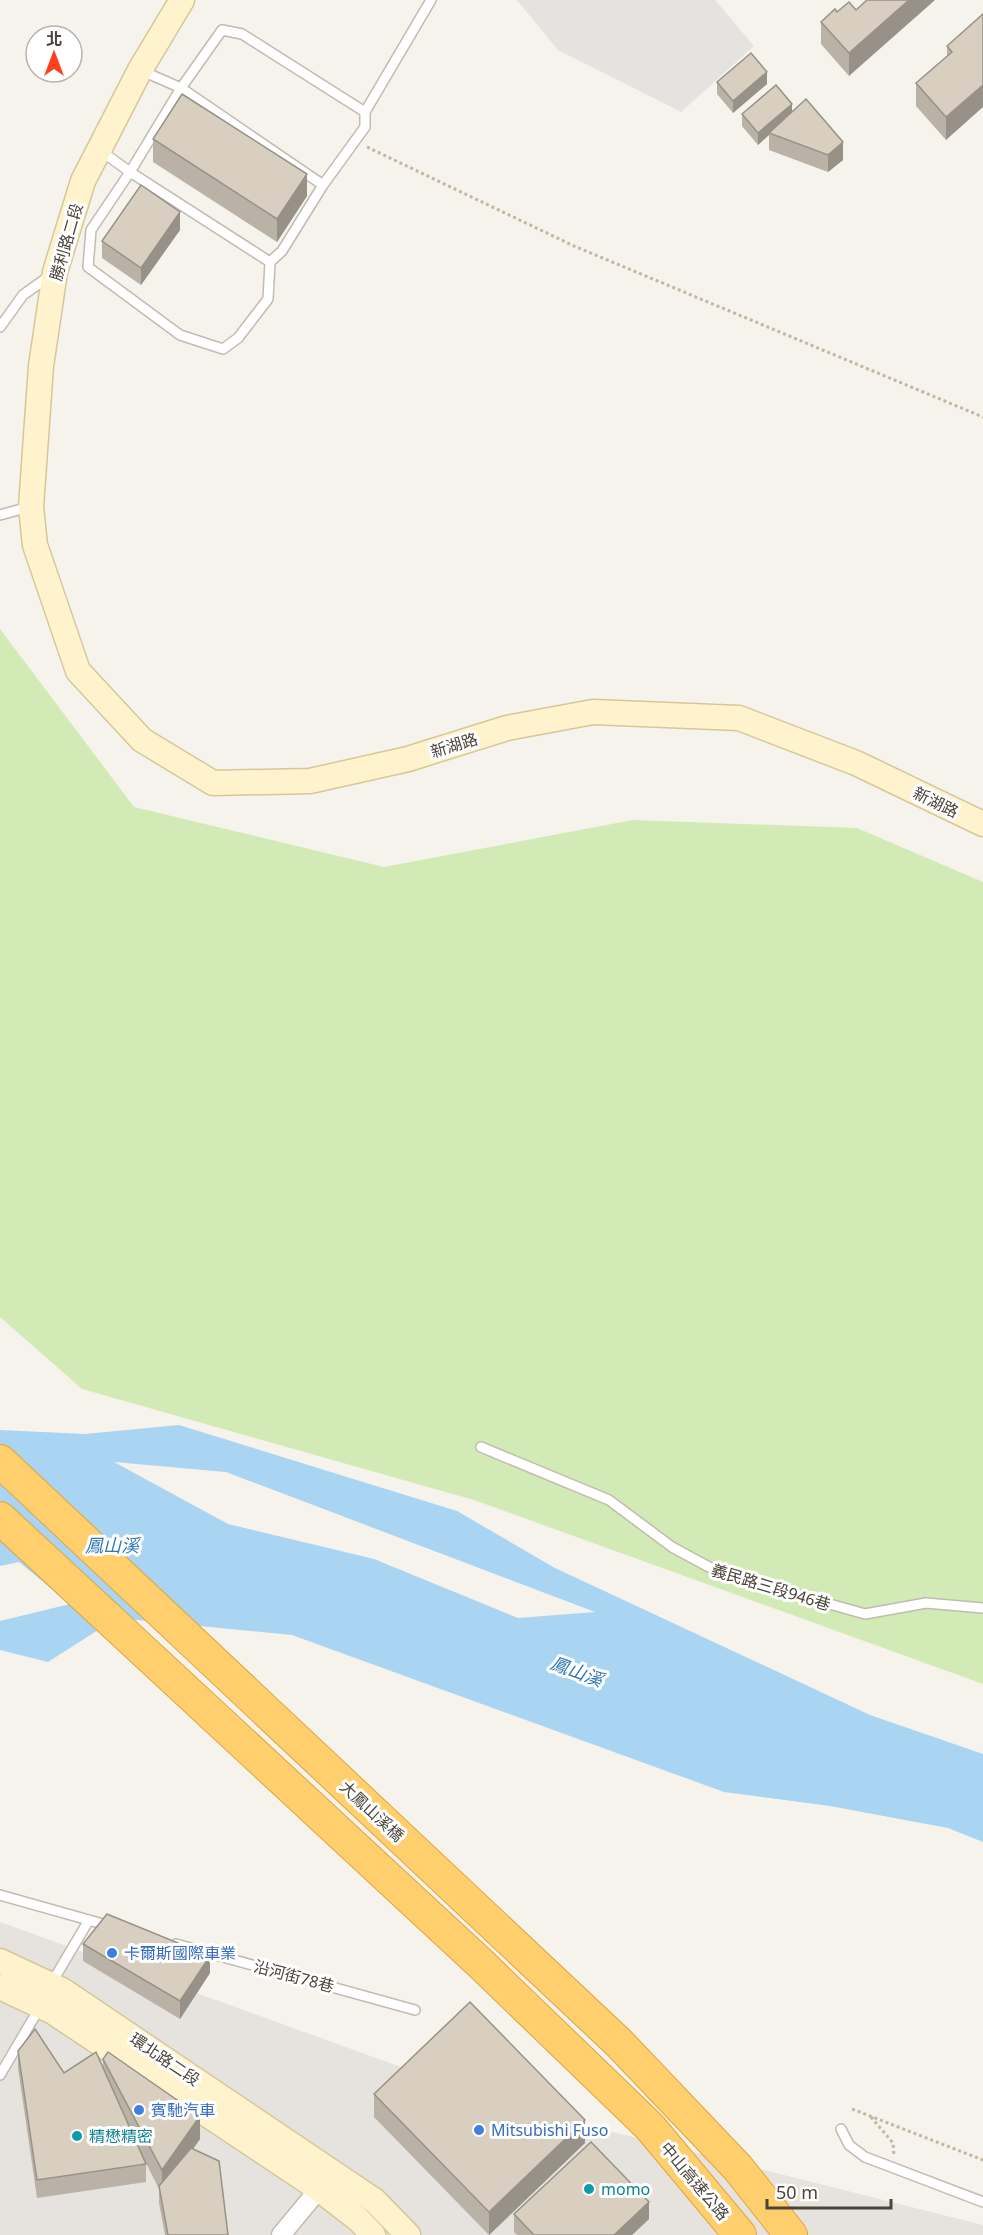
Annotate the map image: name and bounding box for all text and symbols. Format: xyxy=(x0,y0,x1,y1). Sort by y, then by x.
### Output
north arrow xyxy=(24,24,84,84)
text: 北 xyxy=(46,28,62,50)
street label: 勝利路二段 xyxy=(44,201,88,283)
street label: 新湖路 xyxy=(428,727,480,763)
street label: 新湖路 xyxy=(910,782,962,822)
water label: 鳳山溪 xyxy=(85,1533,142,1557)
street label: 義民路三段946巷 xyxy=(709,1558,833,1616)
water label: 鳳山溪 xyxy=(548,1650,609,1693)
street label: 大鳳山溪橋 xyxy=(335,1776,409,1846)
place label: 卡爾斯國際車業 xyxy=(124,1942,236,1964)
marker: 卡爾斯國際車業 xyxy=(105,1946,119,1960)
street label: 沿河街78巷 xyxy=(251,1955,337,1997)
street label: 環北路二段 xyxy=(126,2028,204,2090)
place label: 賓馳汽車 xyxy=(151,2099,215,2121)
marker: 賓馳汽車 xyxy=(132,2103,146,2117)
place label: Mitsubishi Fuso xyxy=(491,2119,608,2141)
marker: Mitsubishi Fuso xyxy=(472,2123,486,2137)
place label: 精懋精密 xyxy=(89,2125,153,2147)
marker: 精懋精密 xyxy=(70,2129,84,2143)
street label: 中山高速公路 xyxy=(656,2137,734,2225)
scale bar xyxy=(767,2172,892,2210)
place label: momo xyxy=(601,2178,650,2200)
text: 50 m xyxy=(776,2180,818,2204)
marker: momo xyxy=(582,2182,596,2196)

